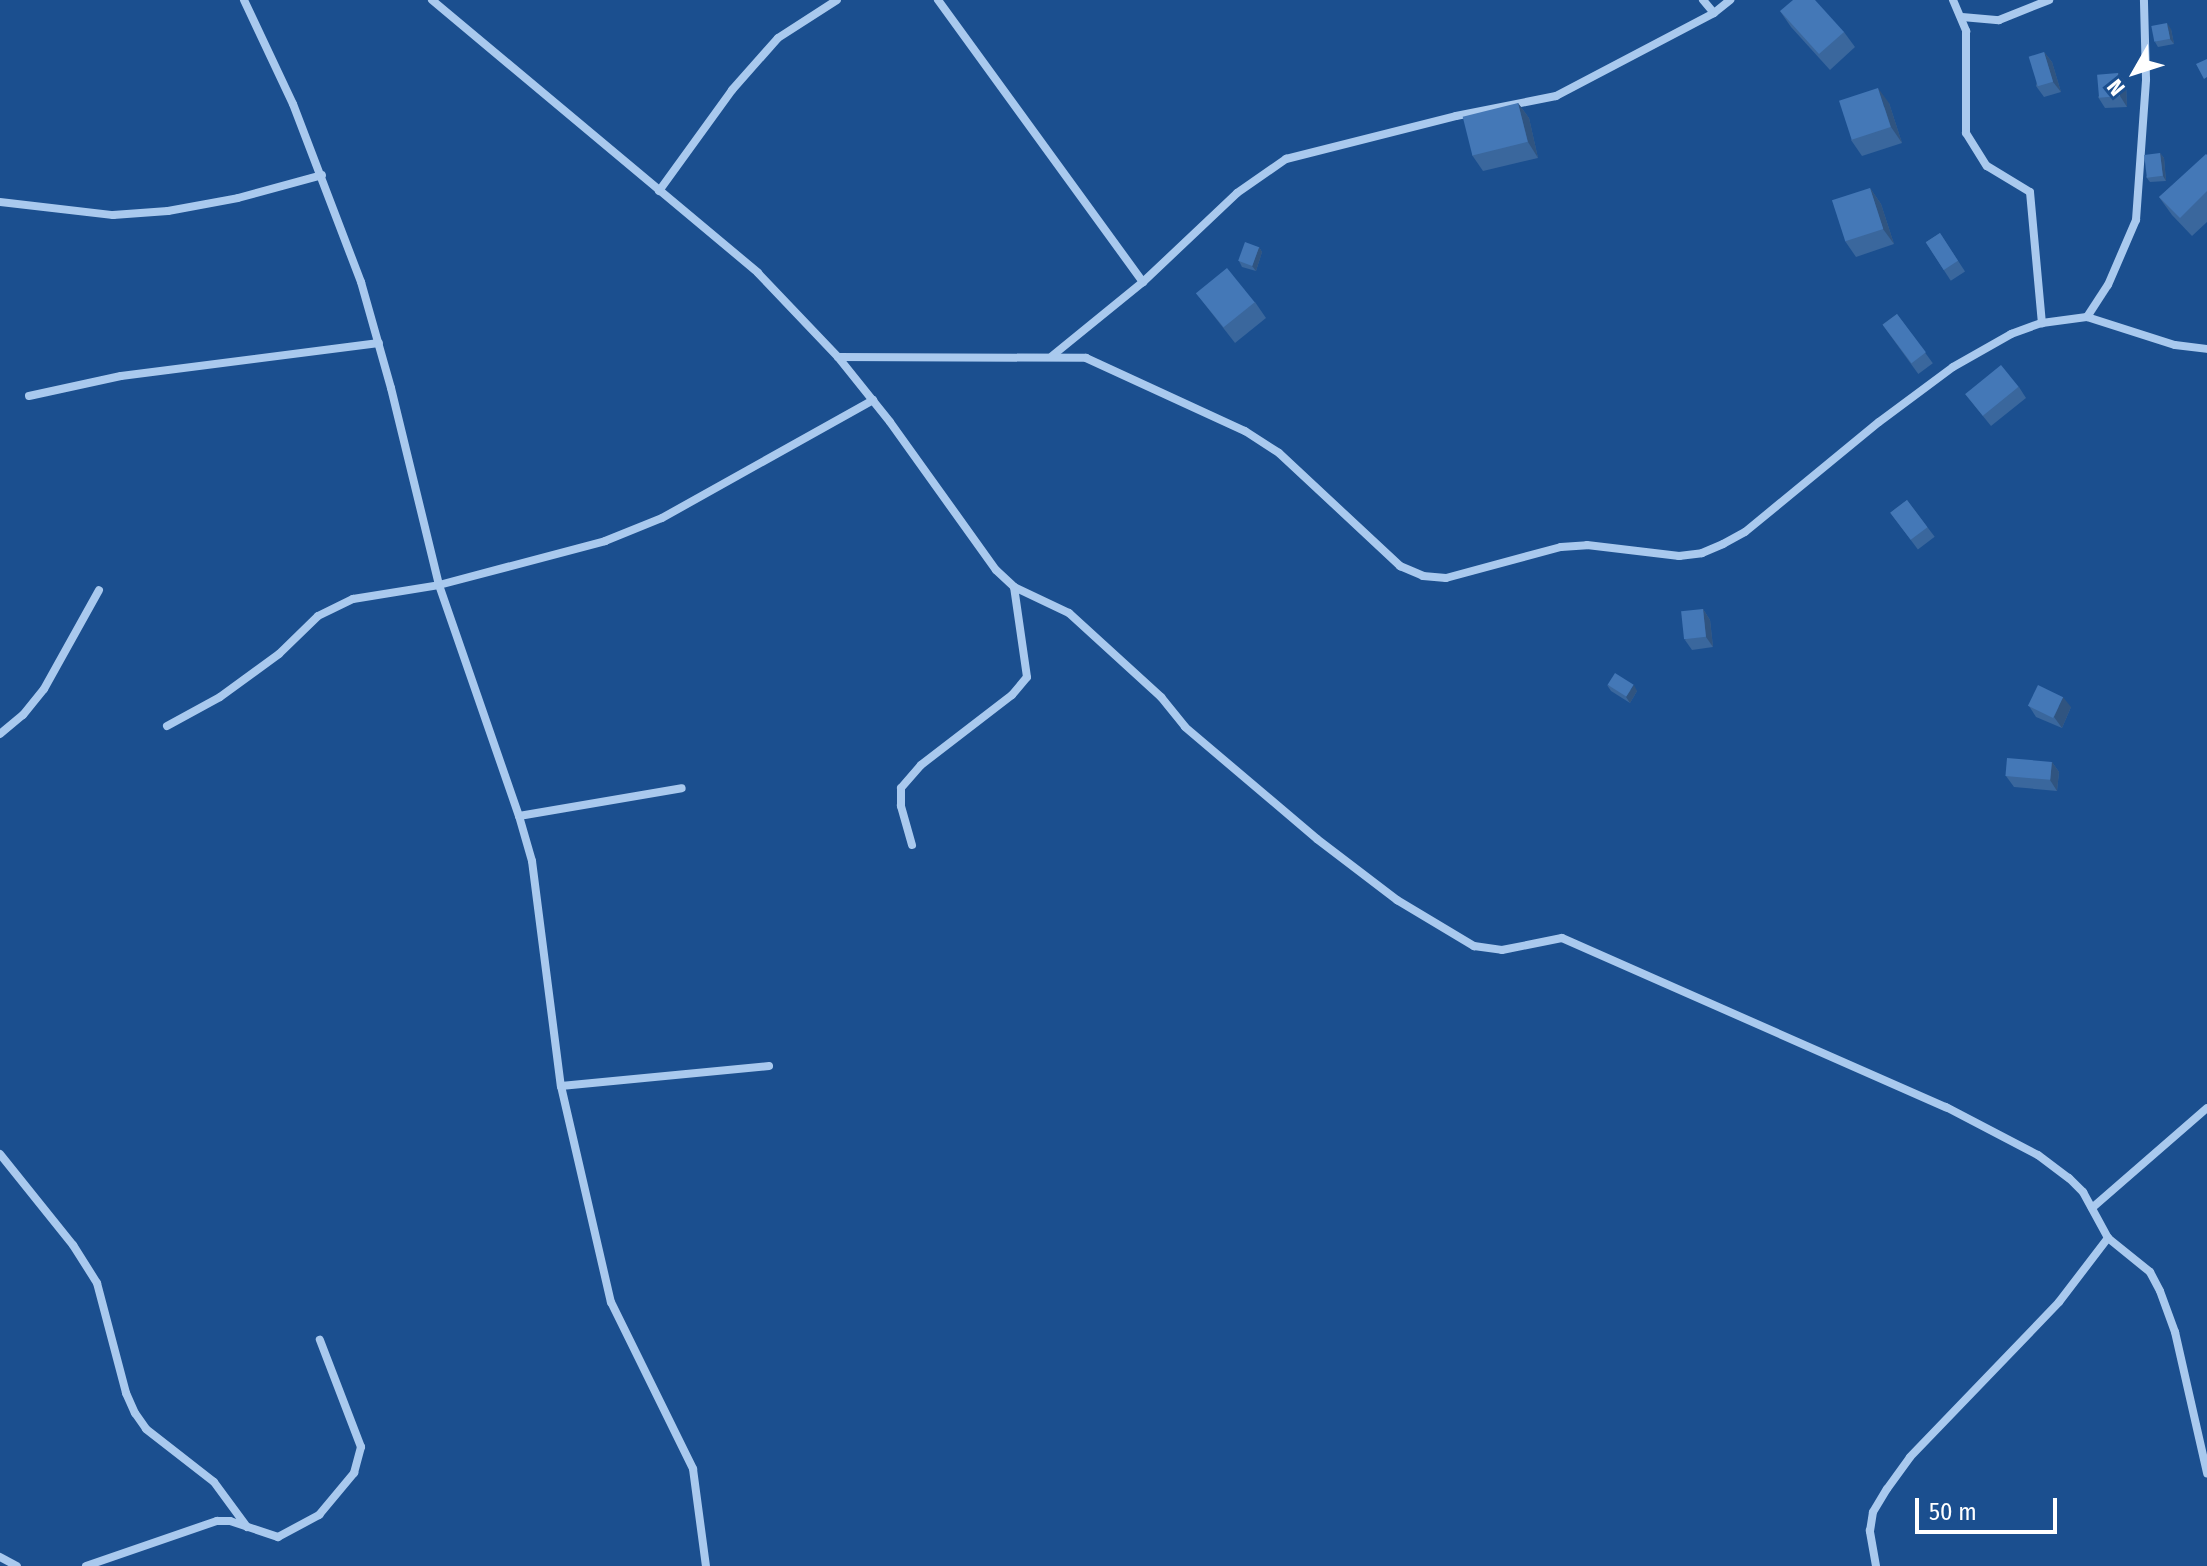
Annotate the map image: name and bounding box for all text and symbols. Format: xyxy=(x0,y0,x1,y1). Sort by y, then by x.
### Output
north arrow xyxy=(2095,32,2175,112)
text: N xyxy=(2101,74,2131,101)
scale bar xyxy=(1919,1482,2061,1532)
text: 50 m xyxy=(1929,1498,1977,1526)

